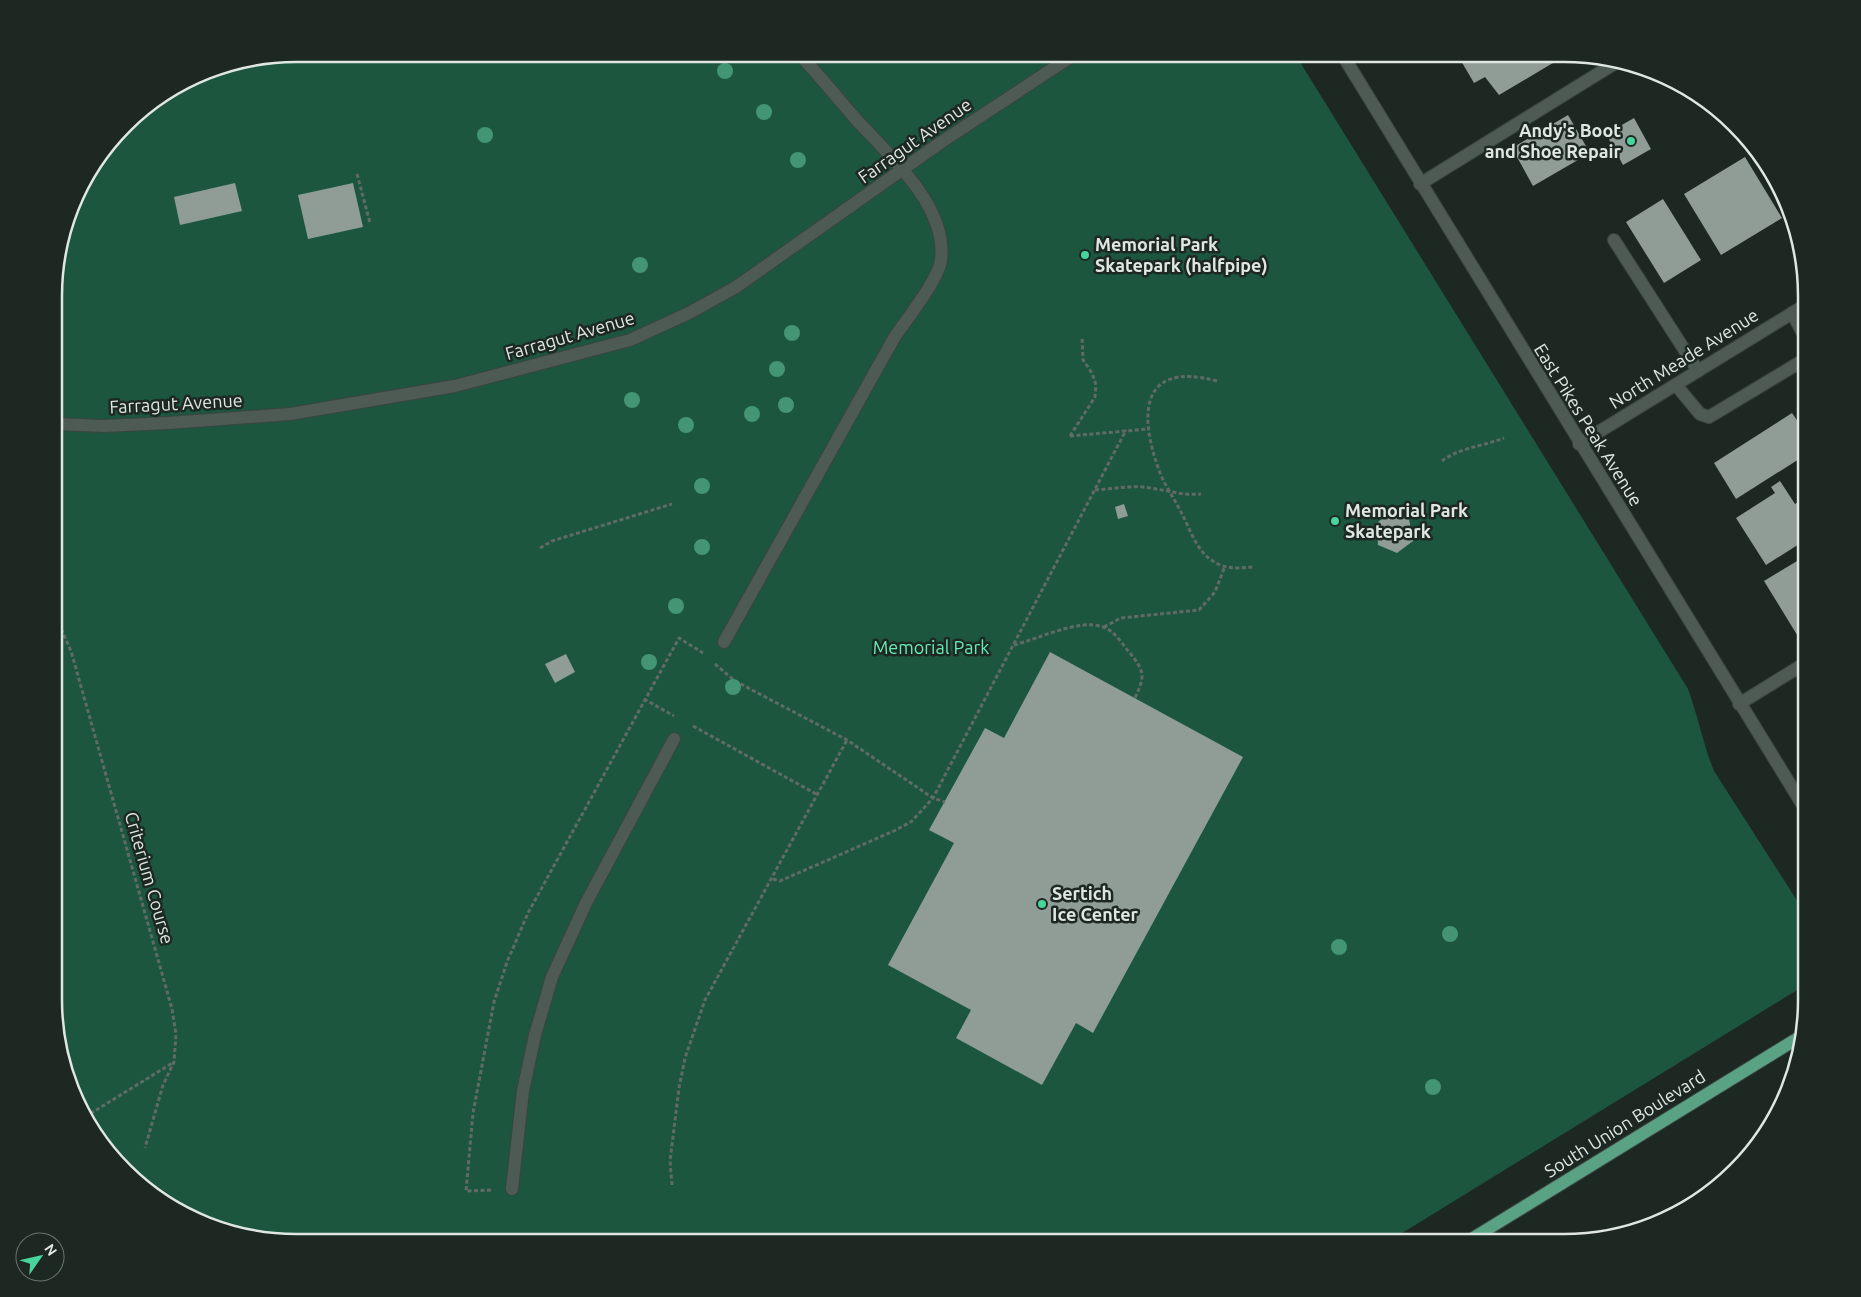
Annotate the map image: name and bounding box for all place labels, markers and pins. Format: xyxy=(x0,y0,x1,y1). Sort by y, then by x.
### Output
place label: Andy's Boot and Shoe Repair xyxy=(1485,120,1622,161)
marker: Andy's Boot and Shoe Repair xyxy=(1625,135,1637,147)
place label: Memorial Park Skatepark (halfpipe) xyxy=(1095,234,1268,276)
marker: Memorial Park Skatepark (halfpipe) xyxy=(1079,249,1091,261)
place label: Memorial Park Skatepark xyxy=(1345,500,1468,541)
marker: Memorial Park Skatepark xyxy=(1329,515,1341,527)
place label: Sertich Ice Center xyxy=(1052,883,1139,924)
marker: Sertich Ice Center xyxy=(1036,898,1048,910)

